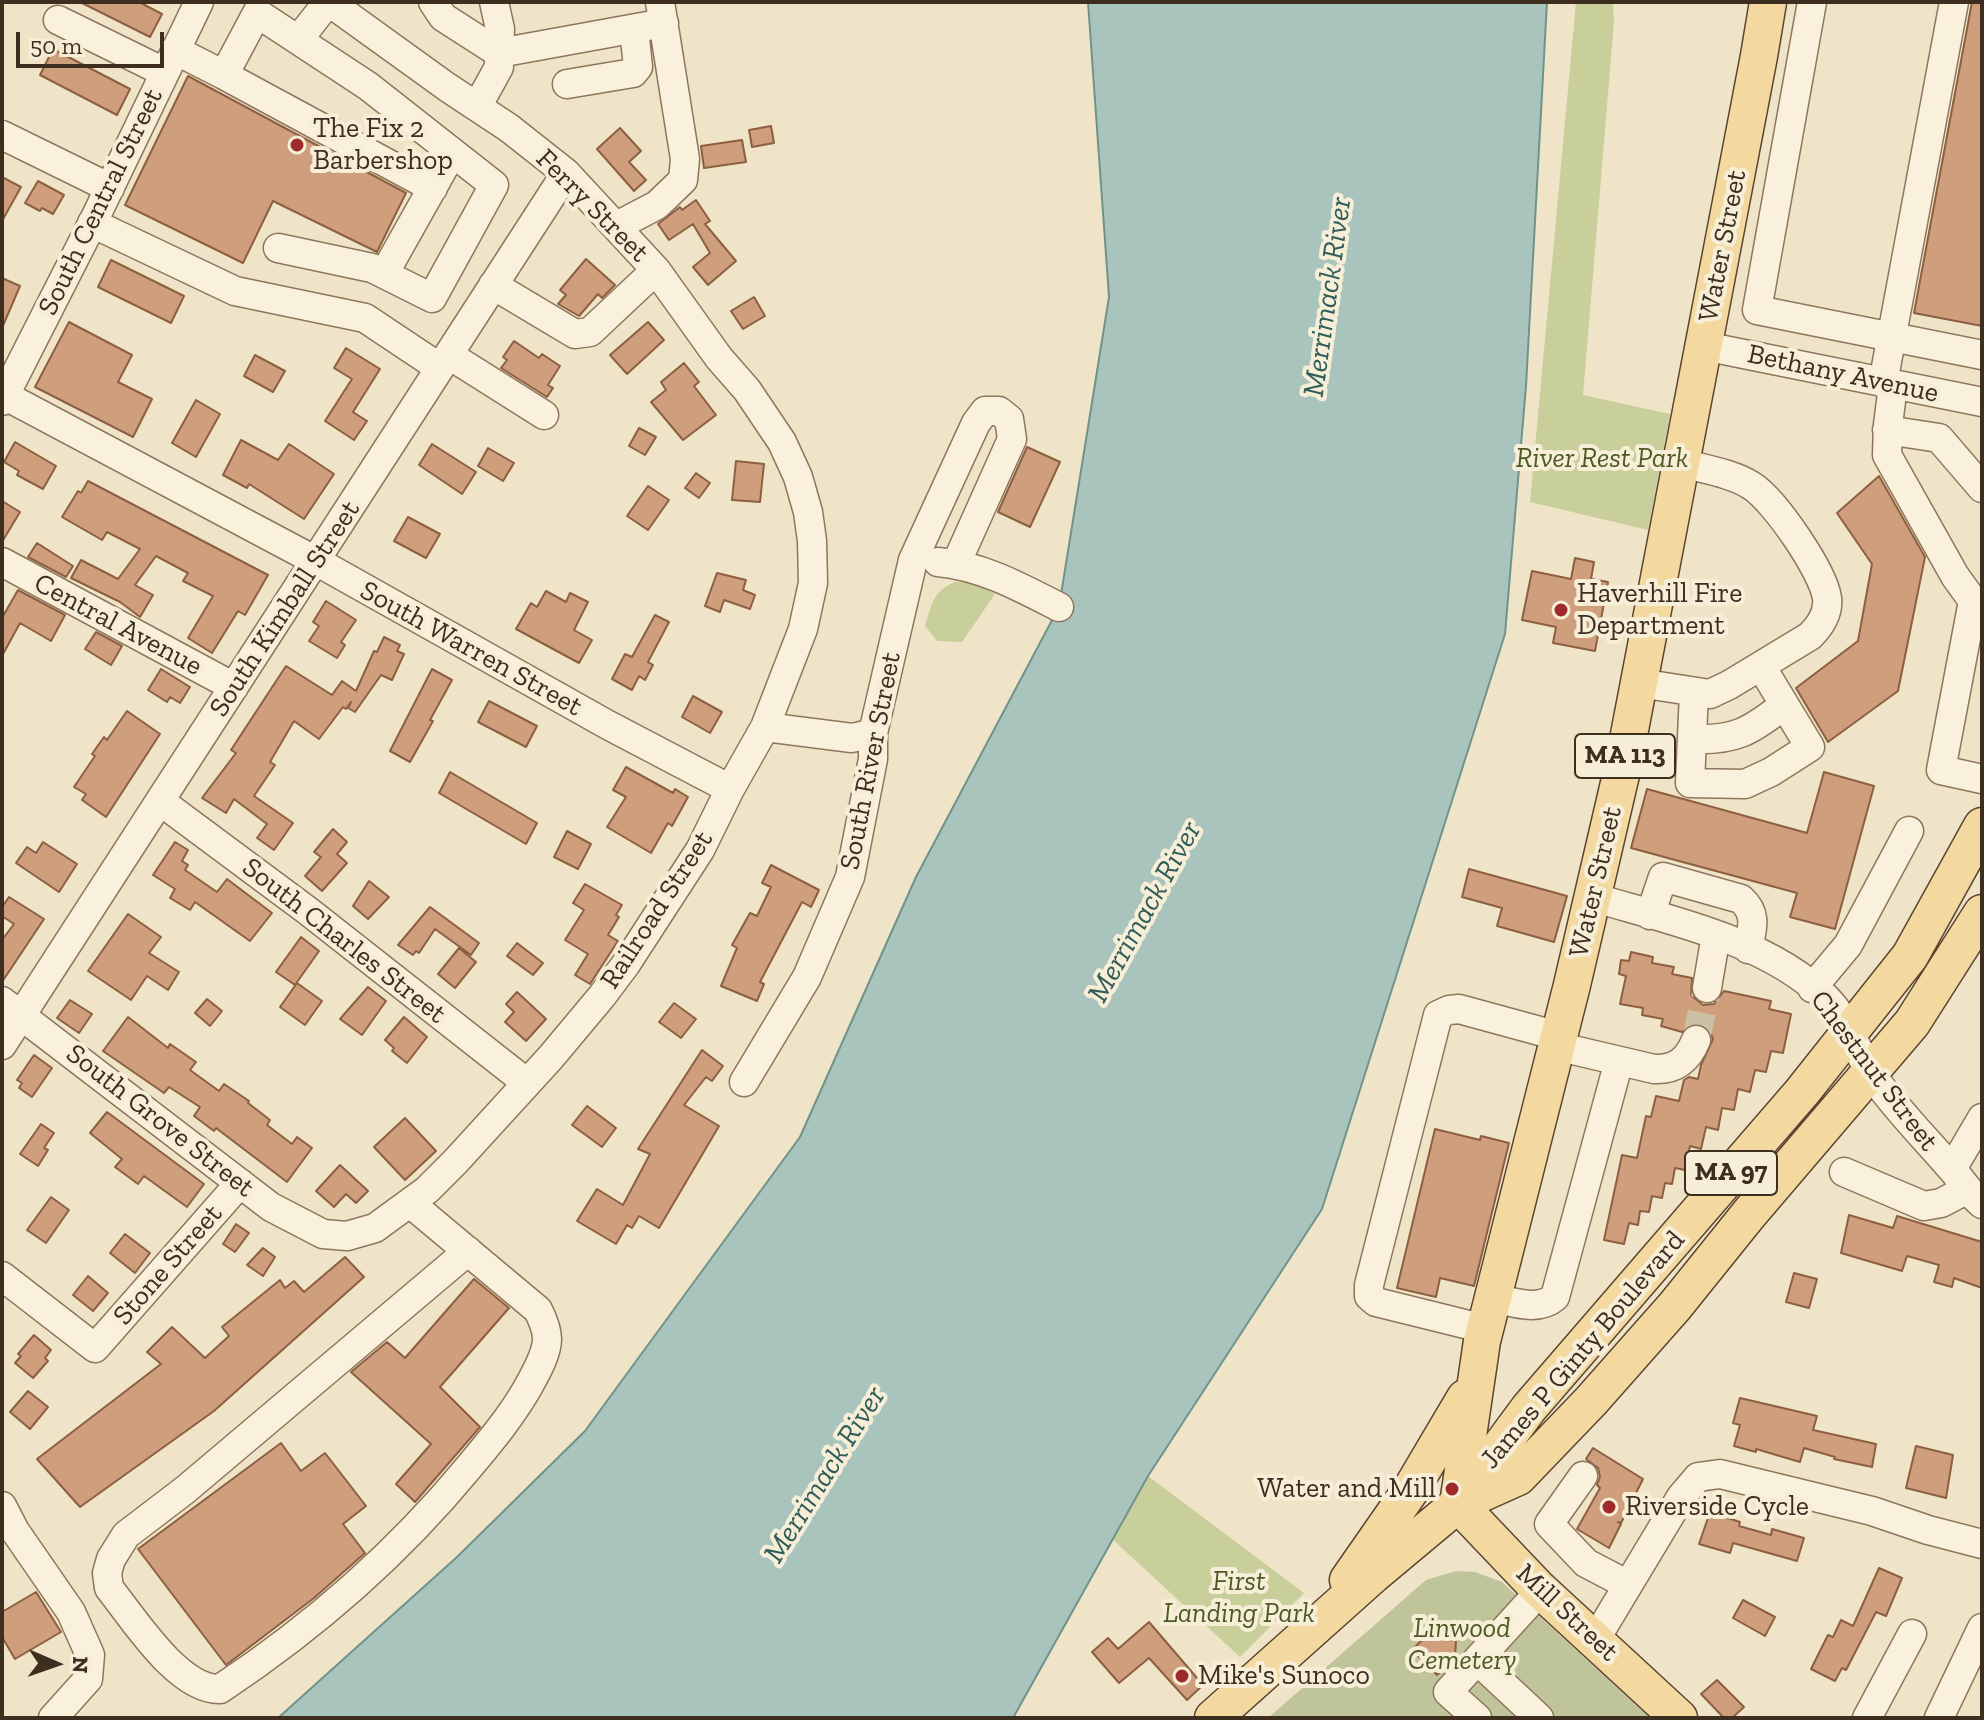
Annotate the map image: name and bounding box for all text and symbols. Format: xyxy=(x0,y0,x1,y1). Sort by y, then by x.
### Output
scale bar xyxy=(20,16,168,66)
text: 50 m xyxy=(30,31,82,60)
street label: South Central Street xyxy=(32,83,170,321)
place label: The Fix 2 Barbershop xyxy=(313,112,453,178)
marker: The Fix 2 Barbershop xyxy=(288,136,306,154)
street label: Ferry Street xyxy=(528,142,656,270)
street label: Water Street xyxy=(1692,167,1754,325)
water label: Merrimack River xyxy=(1296,195,1360,399)
street label: Bethany Avenue xyxy=(1744,337,1942,411)
park label: River Rest Park xyxy=(1516,442,1688,476)
street label: South Kimball Street xyxy=(203,495,367,723)
street label: Central Avenue xyxy=(28,567,208,683)
street label: South Warren Street xyxy=(354,574,588,724)
place label: Haverhill Fire Department xyxy=(1577,577,1742,643)
marker: Haverhill Fire Department xyxy=(1552,601,1570,619)
street label: South River Street xyxy=(833,649,909,873)
road number: MA 113 xyxy=(1575,734,1675,778)
street label: Water Street xyxy=(1562,803,1630,961)
water label: Merrimack River xyxy=(1081,815,1209,1009)
street label: Railroad Street xyxy=(594,825,720,995)
street label: South Charles Street xyxy=(235,851,453,1031)
street label: Chestnut Street xyxy=(1803,984,1945,1158)
street label: South Grove Street xyxy=(59,1037,261,1205)
road number: MA 97 xyxy=(1685,1151,1777,1195)
street label: Stone Street xyxy=(106,1198,230,1332)
street label: James P Ginty Boulevard xyxy=(1474,1224,1692,1476)
water label: Merrimack River xyxy=(756,1380,894,1570)
place label: Water and Mill xyxy=(1257,1472,1436,1506)
marker: Water and Mill xyxy=(1443,1480,1461,1498)
place label: Riverside Cycle xyxy=(1625,1490,1809,1524)
marker: Riverside Cycle xyxy=(1600,1498,1618,1516)
street label: Mill Street xyxy=(1509,1557,1625,1669)
park label: First Landing Park xyxy=(1163,1565,1315,1631)
park label: Linwood Cemetery xyxy=(1408,1612,1516,1678)
north arrow xyxy=(16,1624,96,1704)
text: N xyxy=(67,1656,94,1674)
place label: Mike's Sunoco xyxy=(1198,1659,1370,1693)
marker: Mike's Sunoco xyxy=(1173,1667,1191,1685)

